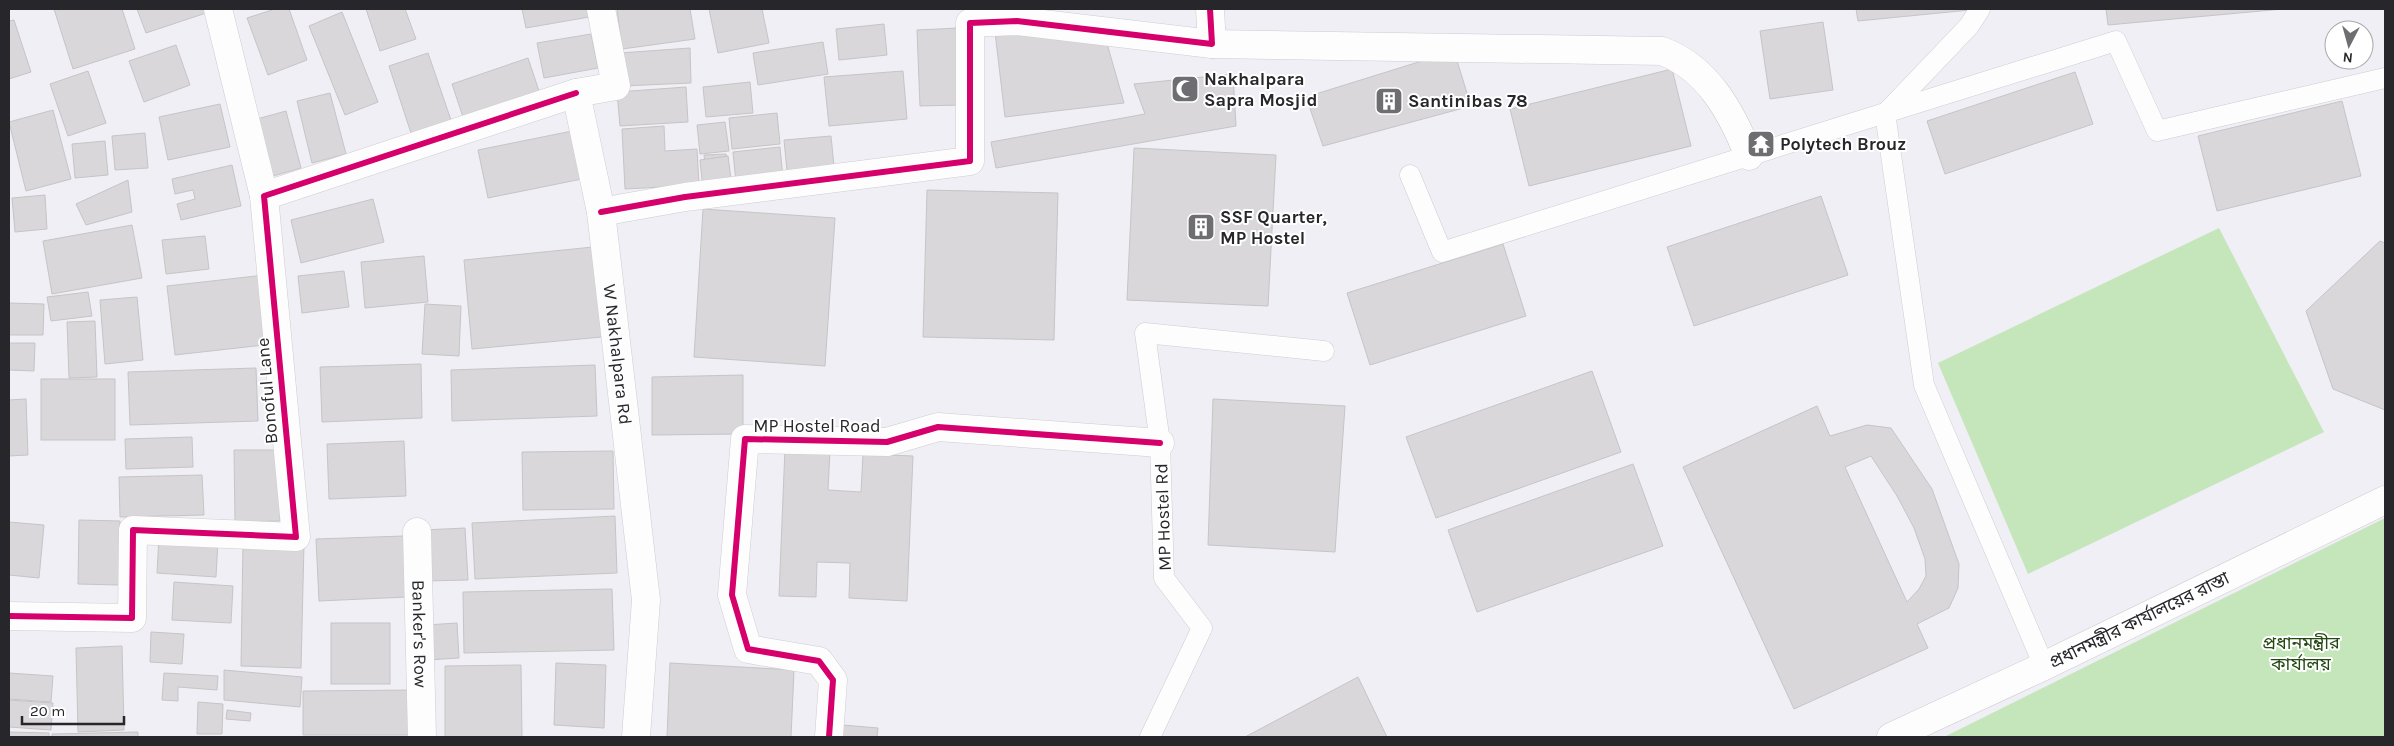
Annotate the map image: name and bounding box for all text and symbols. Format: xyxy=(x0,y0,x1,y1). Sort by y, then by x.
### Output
north arrow xyxy=(2324,20,2374,70)
text: N xyxy=(2342,48,2354,66)
place label: Nakhalpara Sapra Mosjid xyxy=(1204,68,1318,111)
mosque icon: Nakhalpara Sapra Mosjid xyxy=(1170,74,1200,104)
building icon: Santinibas 78 xyxy=(1374,86,1404,116)
place label: Santinibas 78 xyxy=(1408,90,1528,112)
temple icon: Polytech Brouz xyxy=(1746,129,1776,159)
place label: Polytech Brouz xyxy=(1780,133,1906,155)
place label: SSF Quarter, MP Hostel xyxy=(1220,206,1327,249)
building icon: SSF Quarter, MP Hostel xyxy=(1186,212,1216,242)
street label: W Nakhalpara Rd xyxy=(598,283,637,426)
street label: Bonoful Lane xyxy=(251,337,283,445)
street label: MP Hostel Road xyxy=(753,415,881,437)
street label: MP Hostel Rd xyxy=(1150,463,1176,571)
street label: প্রধানমন্ত্রীর কার্যালয়ের রাস্তা xyxy=(2045,567,2233,673)
street label: Banker's Row xyxy=(407,580,432,688)
park label: প্রধানমন্ত্রীর কার্যালয় xyxy=(2262,632,2340,675)
scale bar xyxy=(22,694,125,726)
text: 20 m xyxy=(30,702,65,720)

